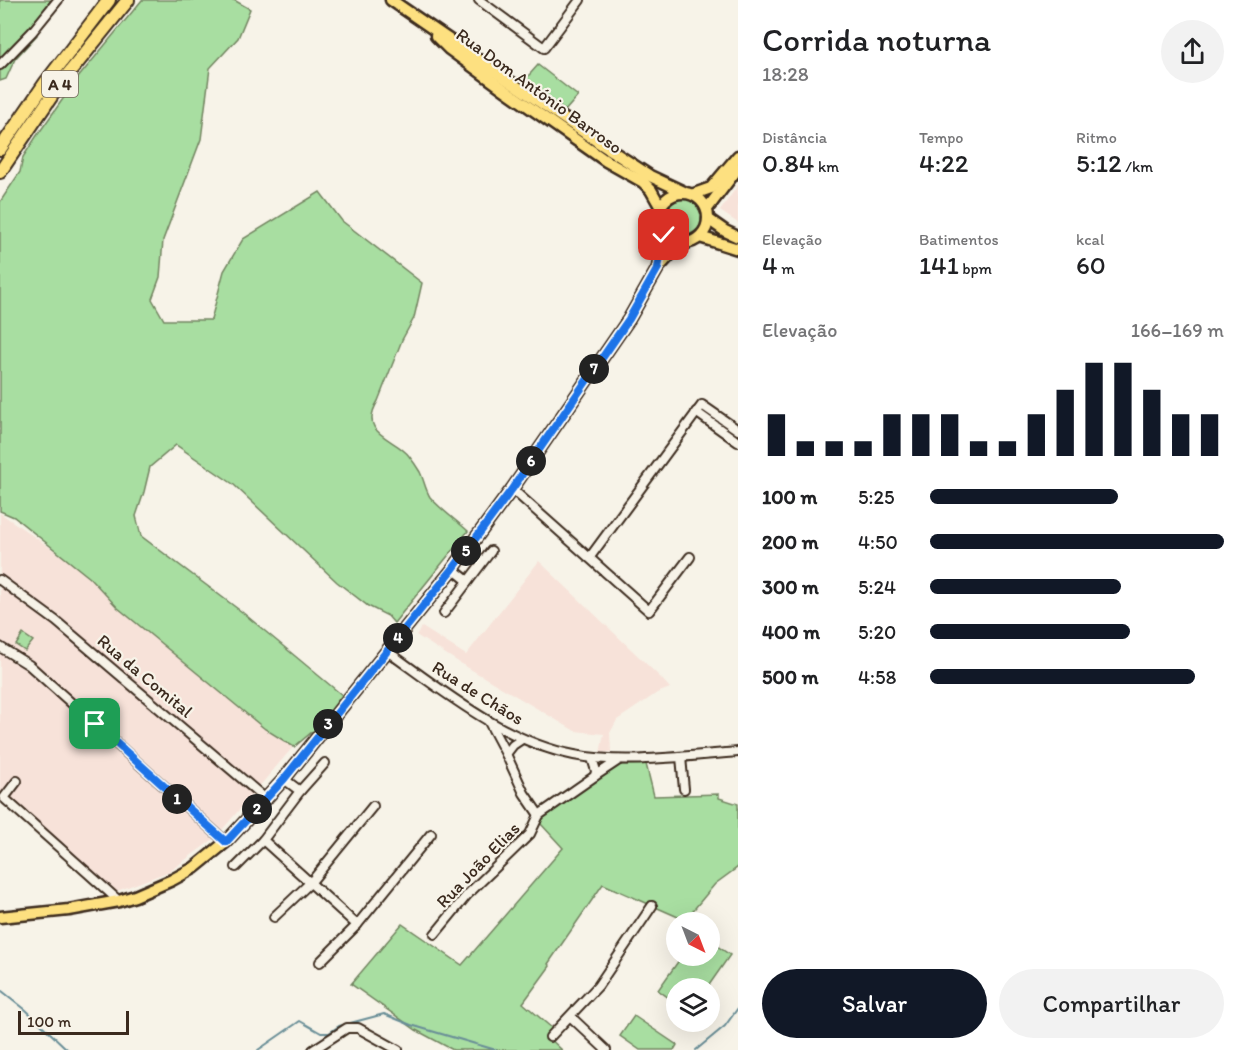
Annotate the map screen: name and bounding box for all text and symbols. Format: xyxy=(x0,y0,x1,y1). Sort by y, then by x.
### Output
text: Corrida noturna xyxy=(762,20,991,59)
button: share xyxy=(1161,20,1224,83)
street label: Rua Dom António Barroso xyxy=(452,23,626,159)
text: 18:28 xyxy=(762,62,809,86)
road number: A 4 xyxy=(42,71,78,97)
text: Distância xyxy=(762,128,827,147)
text: Tempo xyxy=(919,128,964,147)
text: Ritmo xyxy=(1076,128,1117,147)
text: 0.84 xyxy=(762,147,814,179)
text: 4:22 xyxy=(919,147,968,179)
text: 5:12 xyxy=(1076,147,1122,179)
text: km xyxy=(814,157,839,176)
text: /km xyxy=(1122,157,1153,176)
pin xyxy=(638,209,689,260)
icon: check xyxy=(647,218,680,251)
text: Elevação xyxy=(762,230,822,249)
text: Batimentos xyxy=(919,230,999,249)
text: kcal xyxy=(1076,230,1104,249)
text: 4 xyxy=(762,249,778,281)
text: 141 xyxy=(919,249,959,281)
text: 60 xyxy=(1076,249,1106,281)
text: m xyxy=(778,259,795,278)
text: bpm xyxy=(959,259,992,278)
text: Elevação xyxy=(762,318,837,342)
text: 166–169 m xyxy=(1131,318,1224,342)
pin: 7 xyxy=(579,354,609,384)
text: 7 xyxy=(590,359,598,378)
pin: 6 xyxy=(516,446,546,476)
text: 6 xyxy=(527,451,535,470)
text: 100 m xyxy=(762,485,817,509)
text: 5:25 xyxy=(858,485,894,509)
text: 200 m xyxy=(762,530,818,554)
text: 4:50 xyxy=(858,530,898,554)
pin: 5 xyxy=(451,536,481,566)
text: 5 xyxy=(462,541,470,560)
text: 300 m xyxy=(762,575,819,599)
text: 5:24 xyxy=(858,575,896,599)
text: 400 m xyxy=(762,620,820,644)
text: 5:20 xyxy=(858,620,896,644)
pin: 4 xyxy=(383,623,413,653)
text: 4 xyxy=(393,628,403,647)
street label: Rua da Comital xyxy=(93,630,197,722)
street label: Rua de Chãos xyxy=(428,656,528,730)
text: 500 m xyxy=(762,665,818,689)
text: 4:58 xyxy=(858,665,896,689)
pin xyxy=(69,698,120,749)
icon: arrive xyxy=(78,707,111,740)
pin: 3 xyxy=(313,709,343,739)
text: 3 xyxy=(324,714,332,733)
pin: 1 xyxy=(162,784,192,814)
text: 1 xyxy=(173,789,181,808)
pin: 2 xyxy=(242,794,272,824)
text: 2 xyxy=(253,799,261,818)
street label: Rua João Elias xyxy=(432,818,524,912)
north arrow xyxy=(666,912,720,966)
map controls xyxy=(666,912,720,1032)
button: Salvar xyxy=(762,969,987,1038)
button: Compartilhar xyxy=(999,969,1224,1038)
button: layers xyxy=(666,978,720,1032)
scale bar xyxy=(18,1008,129,1036)
text: 100 m xyxy=(27,1012,71,1031)

